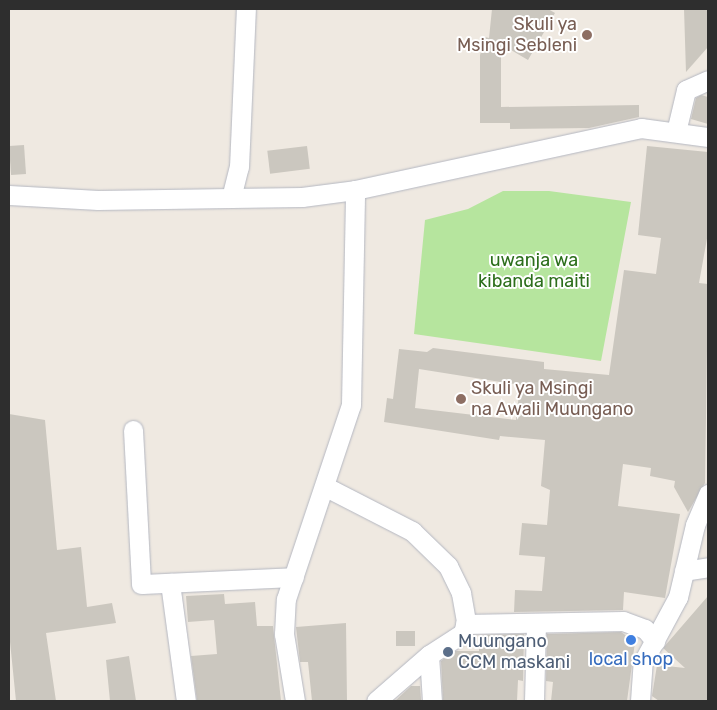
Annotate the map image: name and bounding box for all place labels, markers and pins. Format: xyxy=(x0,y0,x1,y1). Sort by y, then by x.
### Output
place label: Skuli ya Msingi Sebleni xyxy=(457,14,577,56)
marker: Skuli ya Msingi Sebleni xyxy=(581,29,593,41)
place label: Skuli ya Msingi na Awali Muungano xyxy=(471,378,634,420)
marker: Skuli ya Msingi na Awali Muungano xyxy=(455,393,467,405)
place label: Muungano CCM maskani xyxy=(458,631,570,674)
marker: local shop xyxy=(625,634,637,646)
marker: Muungano CCM maskani xyxy=(442,646,454,658)
place label: local shop xyxy=(589,648,673,670)

